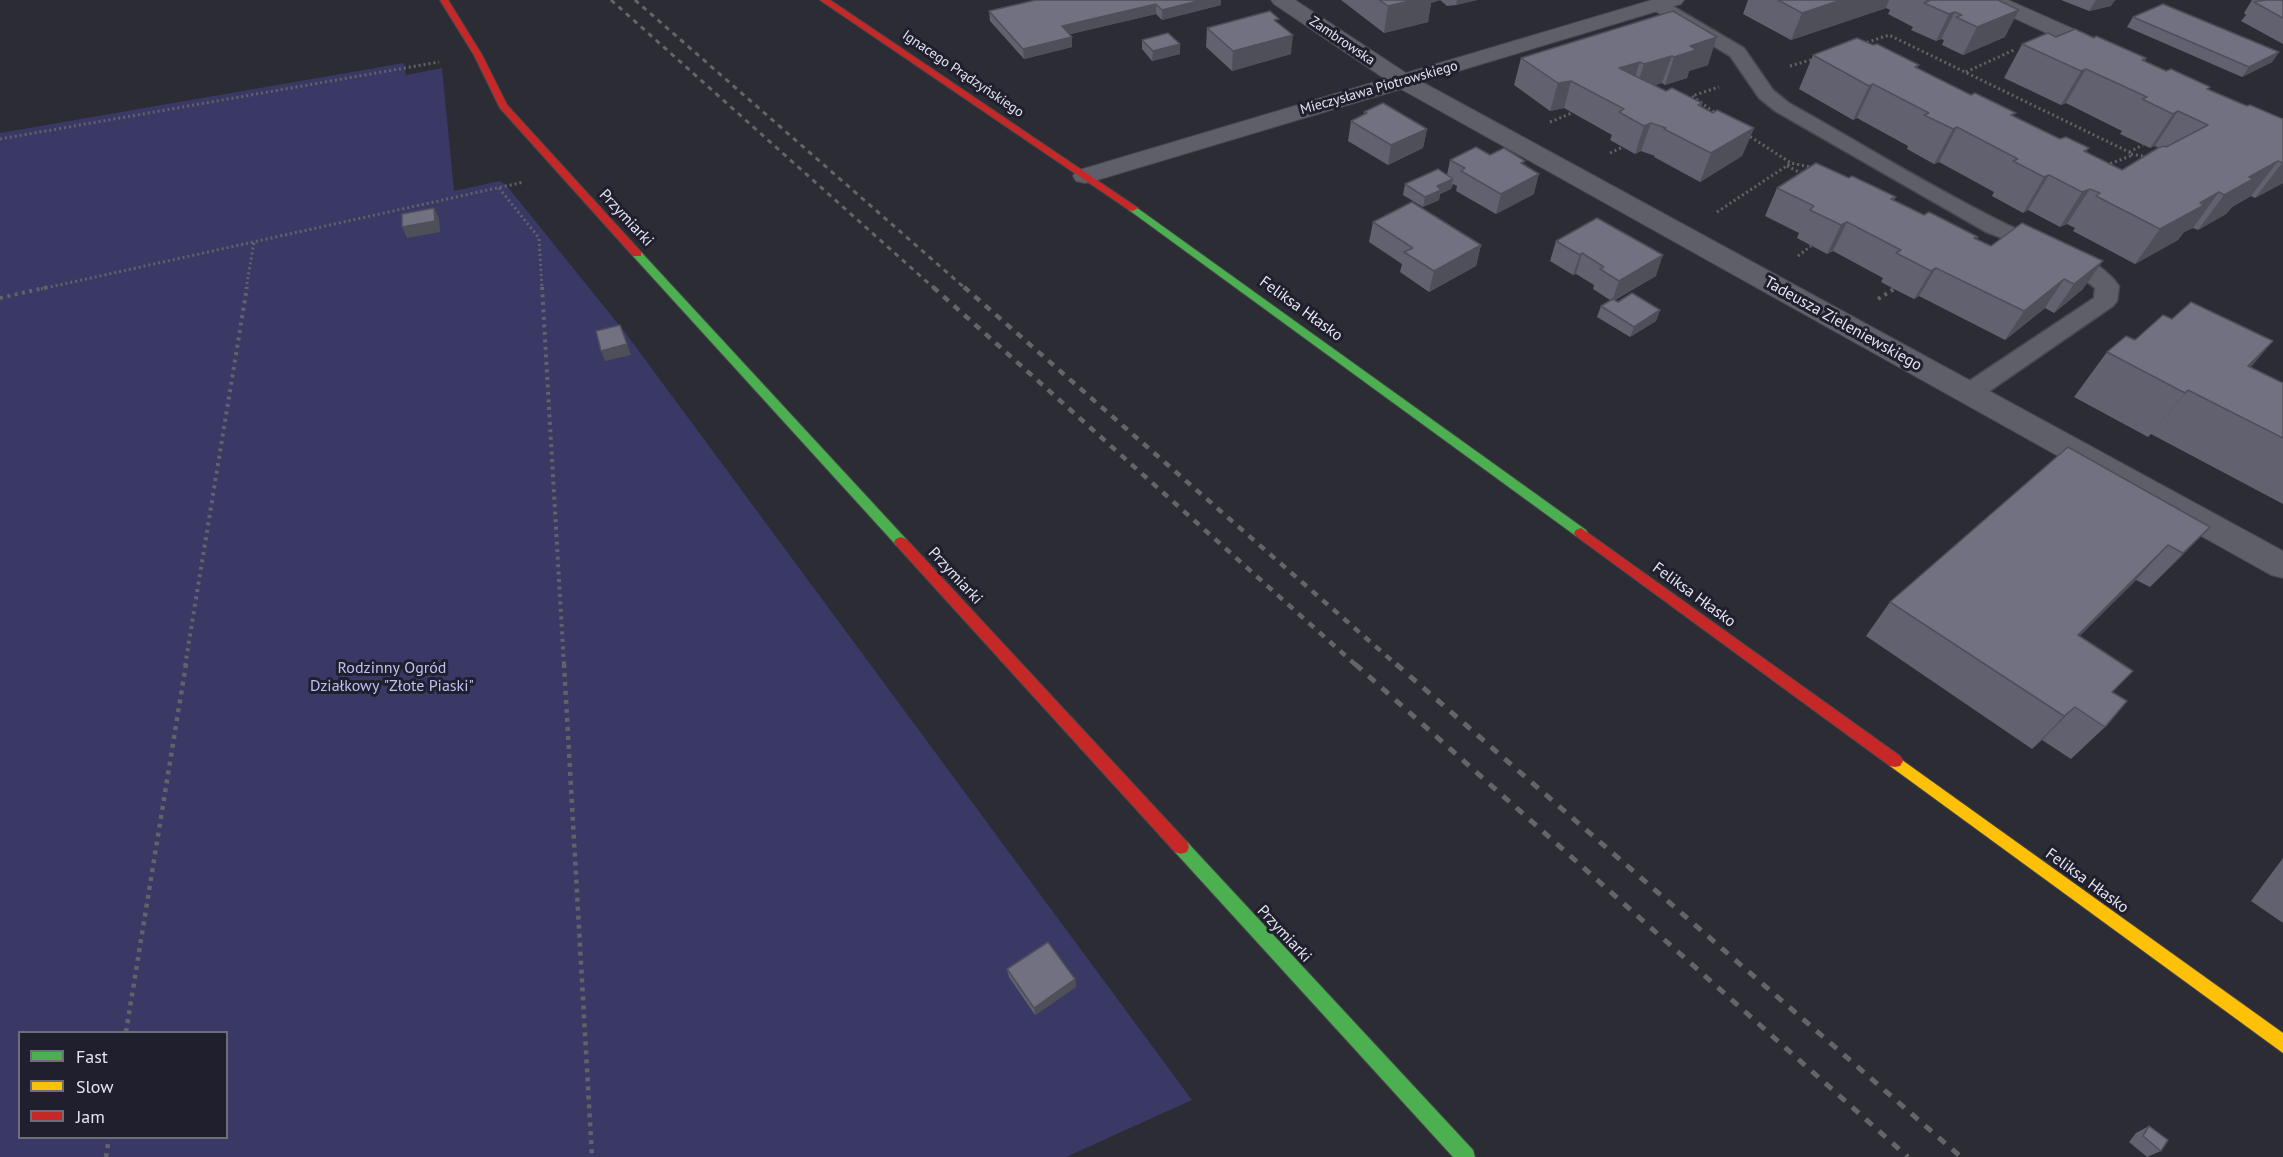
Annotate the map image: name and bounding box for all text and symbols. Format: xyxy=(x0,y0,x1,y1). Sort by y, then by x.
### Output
street label: Zambrowska xyxy=(1306,13,1378,69)
street label: Ignacego Prądzyńskiego xyxy=(899,27,1027,121)
street label: Mieczysława Piotrowskiego xyxy=(1298,57,1460,119)
street label: Przymiarki xyxy=(595,186,657,250)
street label: Feliksa Hłasko xyxy=(1256,272,1346,346)
street label: Tadeusza Zieleniewskiego xyxy=(1761,273,1925,375)
street label: Przymiarki xyxy=(924,544,986,608)
street label: Feliksa Hłasko xyxy=(1649,558,1739,632)
park label: Rodzinny Ogród Działkowy "Złote Piaski" xyxy=(310,658,474,696)
street label: Feliksa Hłasko xyxy=(2042,844,2132,918)
street label: Przymiarki xyxy=(1253,902,1315,966)
legend xyxy=(18,1031,228,1139)
text: Fast xyxy=(76,1045,108,1068)
text: Slow xyxy=(76,1075,114,1098)
text: Jam xyxy=(76,1105,105,1128)

